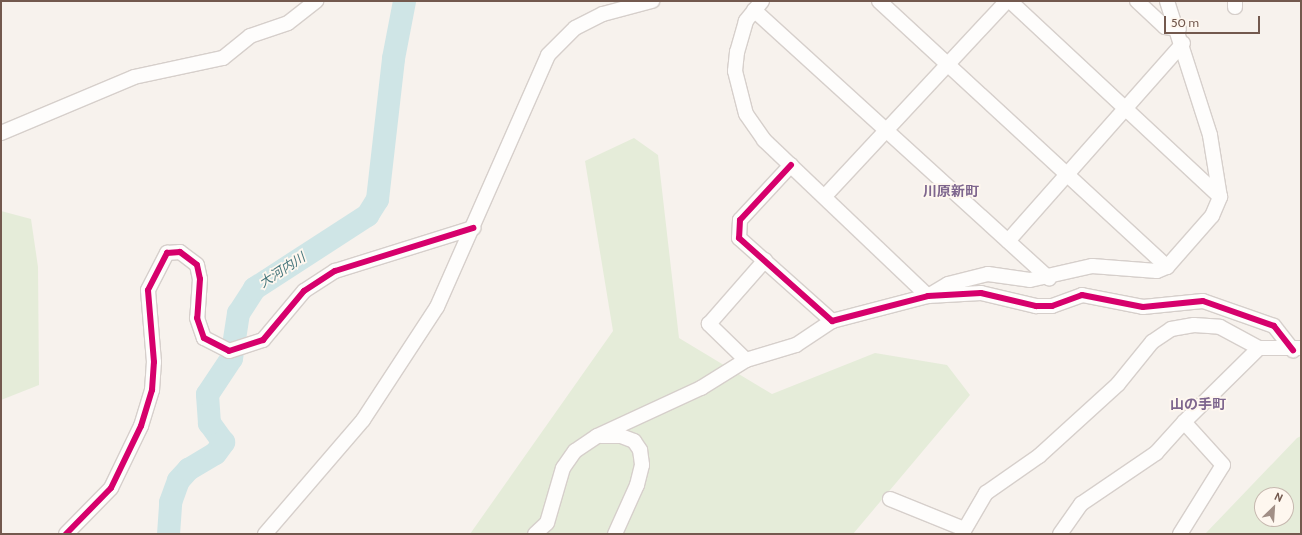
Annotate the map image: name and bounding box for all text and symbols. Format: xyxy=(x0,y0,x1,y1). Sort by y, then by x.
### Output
scale bar xyxy=(1166,8,1262,34)
text: 50 m xyxy=(1171,15,1199,30)
district label: 川原新町 xyxy=(923,183,979,199)
water label: 大河内川 xyxy=(256,249,308,291)
district label: 山の手町 xyxy=(1170,396,1226,412)
north arrow xyxy=(1254,487,1294,527)
text: N xyxy=(1272,489,1285,505)

